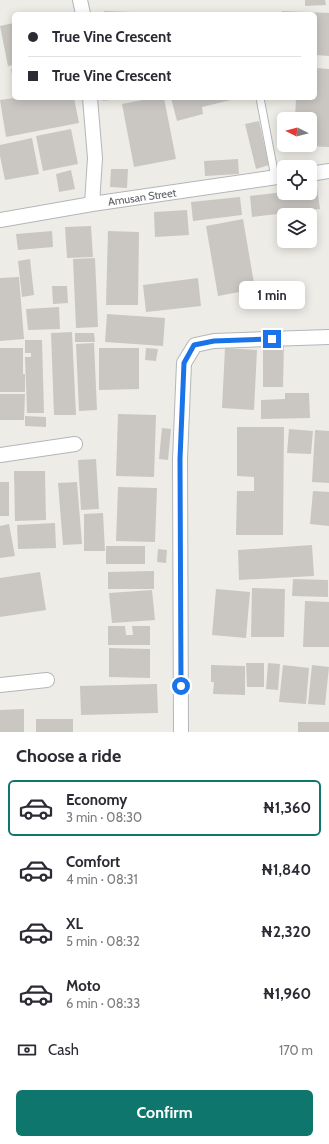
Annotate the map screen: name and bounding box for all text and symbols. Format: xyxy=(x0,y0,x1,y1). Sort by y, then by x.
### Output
text: True Vine Crescent xyxy=(52,28,171,46)
text: True Vine Crescent xyxy=(52,67,171,85)
north arrow xyxy=(277,112,317,152)
map controls xyxy=(277,112,317,248)
button: locate xyxy=(277,160,317,200)
street label: Amusan Street xyxy=(107,185,177,209)
button: layers xyxy=(277,208,317,248)
callout: 1 min xyxy=(239,281,305,309)
text: 1 min xyxy=(257,287,287,303)
route end xyxy=(263,330,281,348)
route start xyxy=(172,677,190,695)
text: Choose a ride xyxy=(16,745,121,767)
icon: car xyxy=(18,790,54,826)
text: Economy xyxy=(66,791,127,809)
text: ₦1,360 xyxy=(263,799,311,817)
text: 3 min · 08:30 xyxy=(66,809,142,825)
icon: car xyxy=(18,852,54,888)
text: Comfort xyxy=(66,853,120,871)
text: ₦1,840 xyxy=(261,861,311,879)
text: 4 min · 08:31 xyxy=(66,871,138,887)
icon: car xyxy=(18,914,54,950)
text: XL xyxy=(66,915,83,933)
text: ₦2,320 xyxy=(261,923,311,941)
text: 5 min · 08:32 xyxy=(66,933,140,949)
icon: car xyxy=(18,976,54,1012)
text: Moto xyxy=(66,977,100,995)
text: ₦1,960 xyxy=(263,985,311,1003)
text: 6 min · 08:33 xyxy=(66,995,140,1011)
icon: cash xyxy=(16,1039,38,1061)
text: Cash xyxy=(48,1041,79,1059)
text: 170 m xyxy=(279,1042,313,1058)
button: Confirm xyxy=(16,1090,313,1136)

